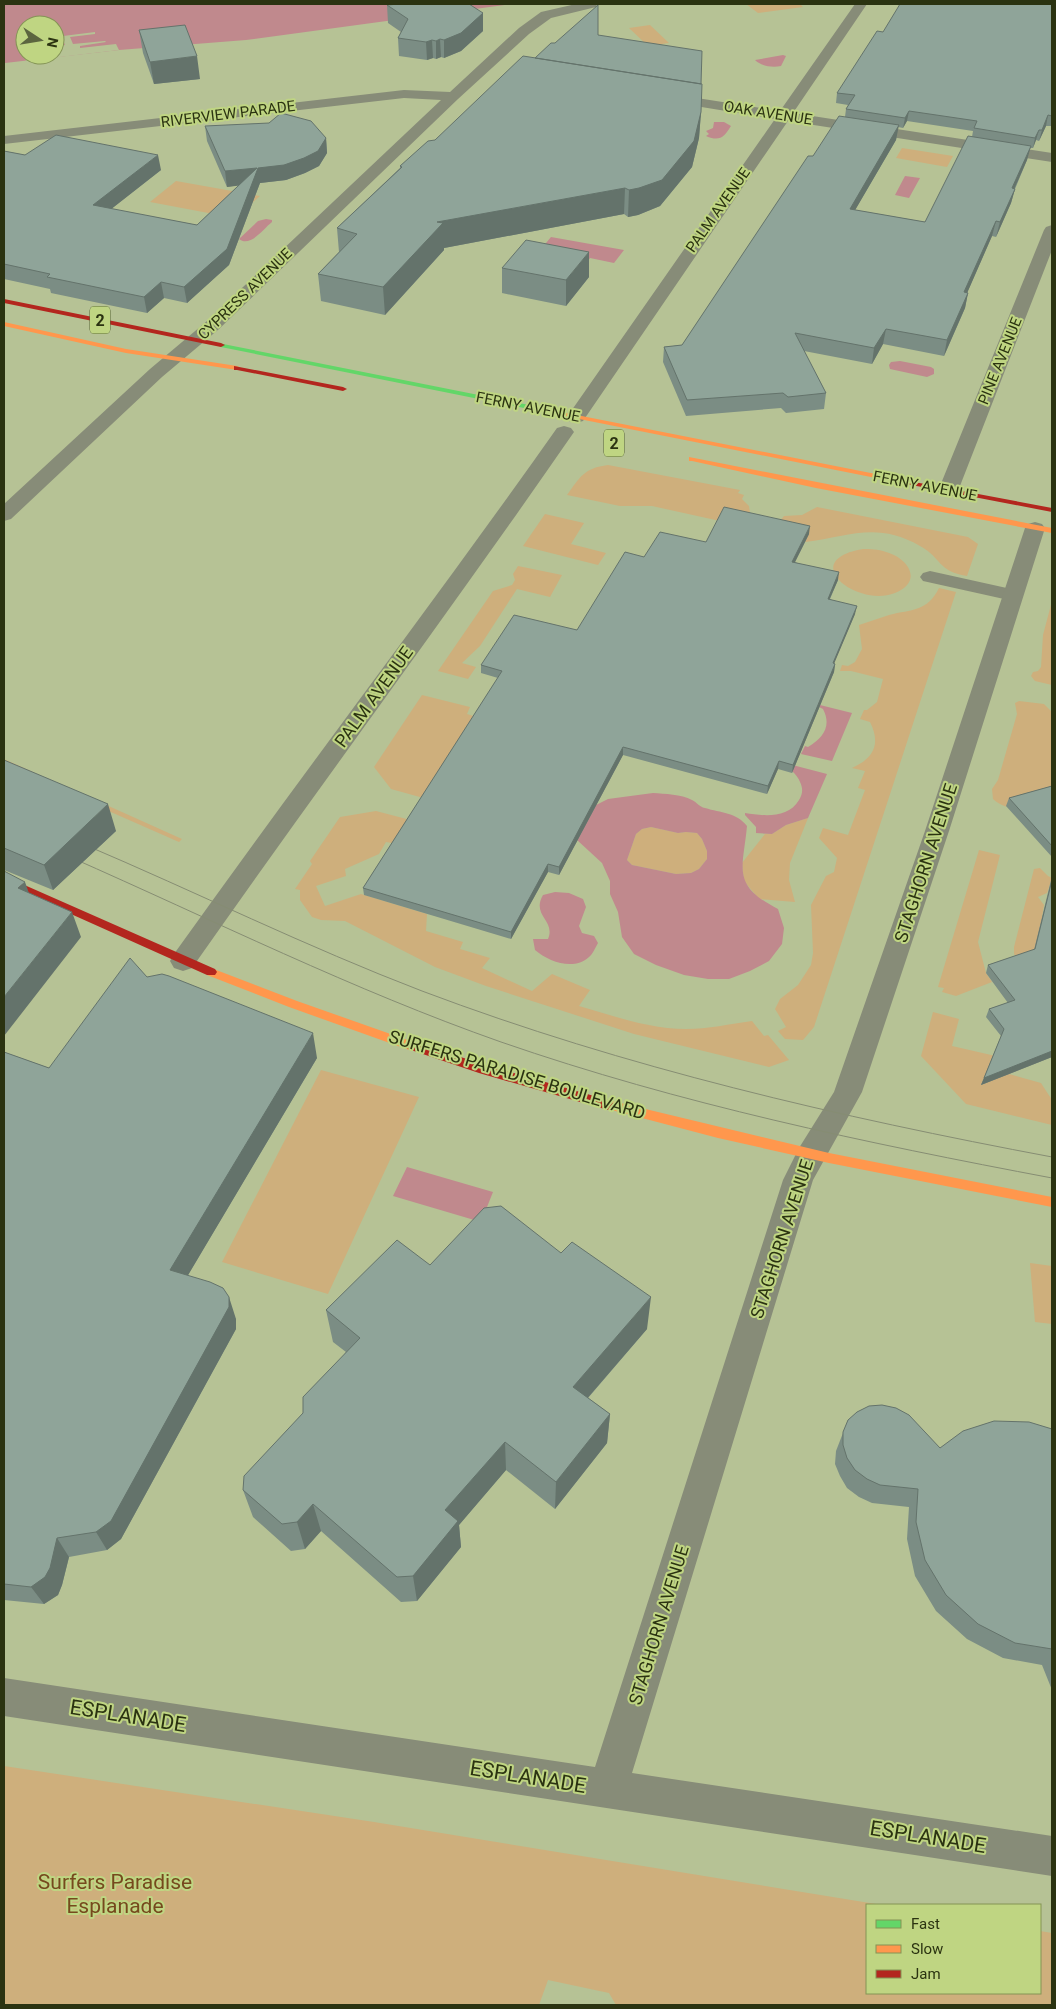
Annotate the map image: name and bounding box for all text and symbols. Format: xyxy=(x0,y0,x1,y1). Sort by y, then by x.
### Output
north arrow xyxy=(15,15,65,65)
text: N xyxy=(44,36,62,49)
street label: RIVERVIEW PARADE xyxy=(160,97,297,131)
street label: OAK AVENUE xyxy=(723,97,814,129)
street label: PALM AVENUE xyxy=(682,164,754,256)
street label: CYPRESS AVENUE xyxy=(194,244,296,343)
road number: 2 xyxy=(90,306,110,334)
street label: PINE AVENUE xyxy=(974,314,1026,407)
street label: FERNY AVENUE xyxy=(475,388,582,426)
road number: 2 xyxy=(604,429,624,456)
street label: FERNY AVENUE xyxy=(872,467,979,505)
street label: PALM AVENUE xyxy=(330,642,417,751)
street label: STAGHORN AVENUE xyxy=(890,781,961,945)
street label: SURFERS PARADISE BOULEVARD xyxy=(386,1025,648,1124)
street label: STAGHORN AVENUE xyxy=(746,1157,817,1321)
street label: STAGHORN AVENUE xyxy=(624,1543,693,1707)
street label: ESPLANADE xyxy=(68,1695,188,1737)
street label: ESPLANADE xyxy=(468,1756,588,1798)
street label: ESPLANADE xyxy=(868,1816,988,1858)
park label: Surfers Paradise Esplanade xyxy=(38,1870,192,1918)
legend xyxy=(866,1904,1041,1994)
text: Fast xyxy=(911,1915,940,1933)
text: Slow xyxy=(911,1940,943,1958)
text: Jam xyxy=(911,1965,941,1983)

